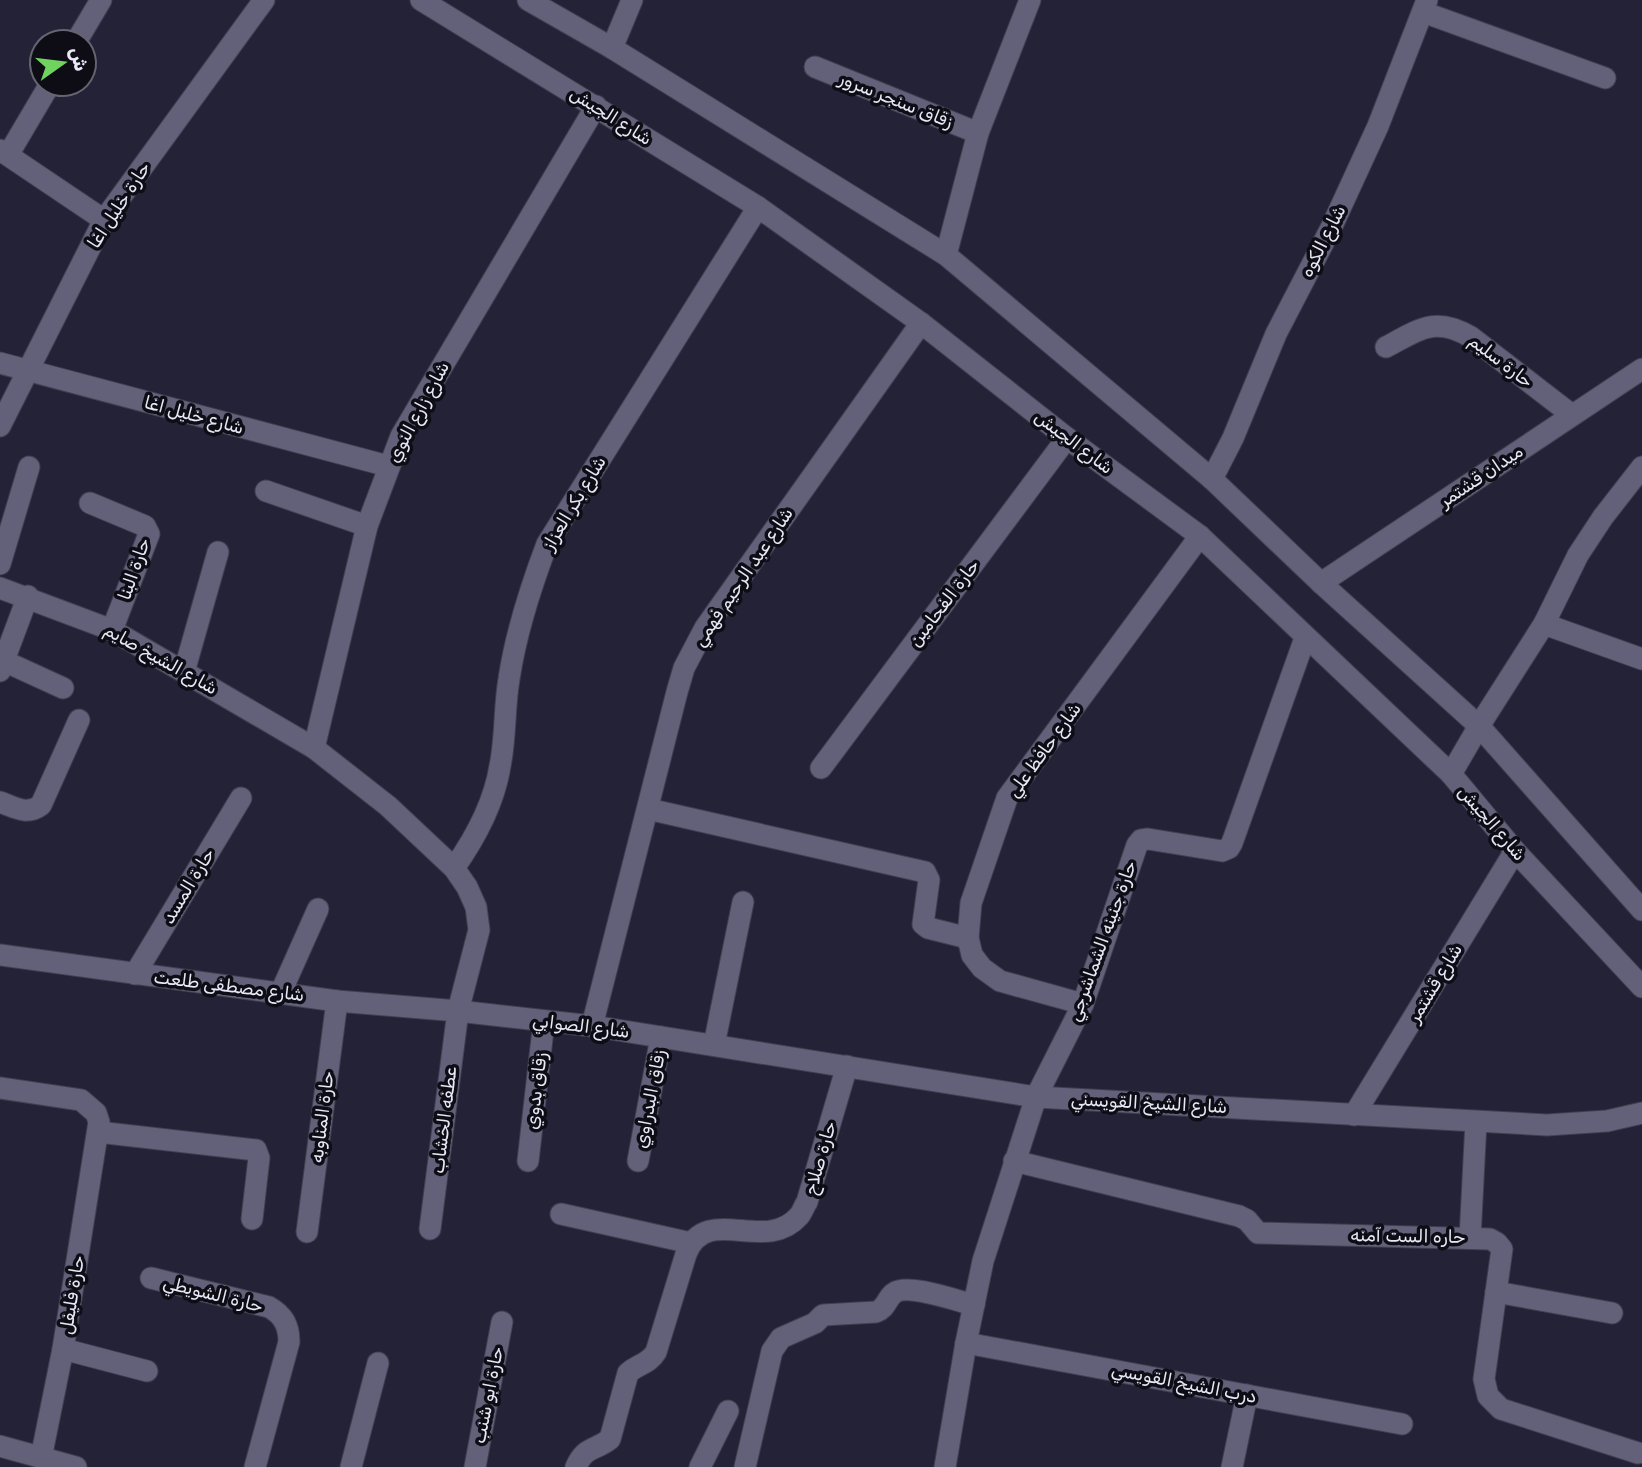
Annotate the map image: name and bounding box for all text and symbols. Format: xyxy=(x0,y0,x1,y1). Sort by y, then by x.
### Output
north arrow xyxy=(28,28,98,98)
text: ش xyxy=(65,45,93,73)
street label: زقاق سنجر سرور xyxy=(835,67,956,133)
street label: شارع الجيش xyxy=(565,82,656,151)
street label: حارة خليل اغا xyxy=(83,158,155,252)
street label: شارع الكوه xyxy=(1295,201,1351,281)
street label: حارة سليم xyxy=(1464,330,1538,393)
street label: شارع زارع النوي xyxy=(382,358,455,467)
street label: شارع خليل اغا xyxy=(142,391,246,440)
street label: شارع الجيش xyxy=(1030,405,1118,479)
street label: ميدان قشتمر xyxy=(1434,440,1527,513)
street label: شارع بكر العزاز xyxy=(537,452,612,555)
street label: شارع عبد الرحيم فهمي xyxy=(688,503,799,652)
street label: حارة البنا xyxy=(113,535,155,603)
street label: حارة الفحامين xyxy=(904,555,984,651)
street label: شارع الشيخ صايم xyxy=(99,619,222,701)
street label: شارع حافظ علي xyxy=(1002,698,1087,803)
street label: شارع الجيش xyxy=(1453,781,1531,866)
street label: حارة المسد xyxy=(157,844,219,928)
street label: حارة جنينه الشماشرجي xyxy=(1063,858,1143,1025)
street label: شارع قشتمر xyxy=(1402,940,1468,1028)
street label: شارع مصطفى طلعت xyxy=(152,966,306,1007)
street label: شارع الصوابي xyxy=(531,1009,631,1045)
street label: زقاق البدراوي xyxy=(630,1048,671,1150)
street label: زقاق بدوي xyxy=(520,1051,553,1131)
street label: عطفه الخشاب xyxy=(427,1065,462,1175)
street label: حارة المناوبه xyxy=(305,1070,339,1164)
street label: شارع الشيخ القويسني xyxy=(1070,1088,1228,1120)
street label: حارة صلاح xyxy=(799,1119,842,1198)
street label: حاره الست آمنه xyxy=(1350,1224,1466,1248)
street label: حارة فليفل xyxy=(55,1254,89,1336)
street label: حارة الشويطي xyxy=(160,1271,265,1319)
street label: حارة ابو شنب xyxy=(468,1345,508,1445)
street label: درب الشيخ القويسي xyxy=(1109,1358,1258,1410)

